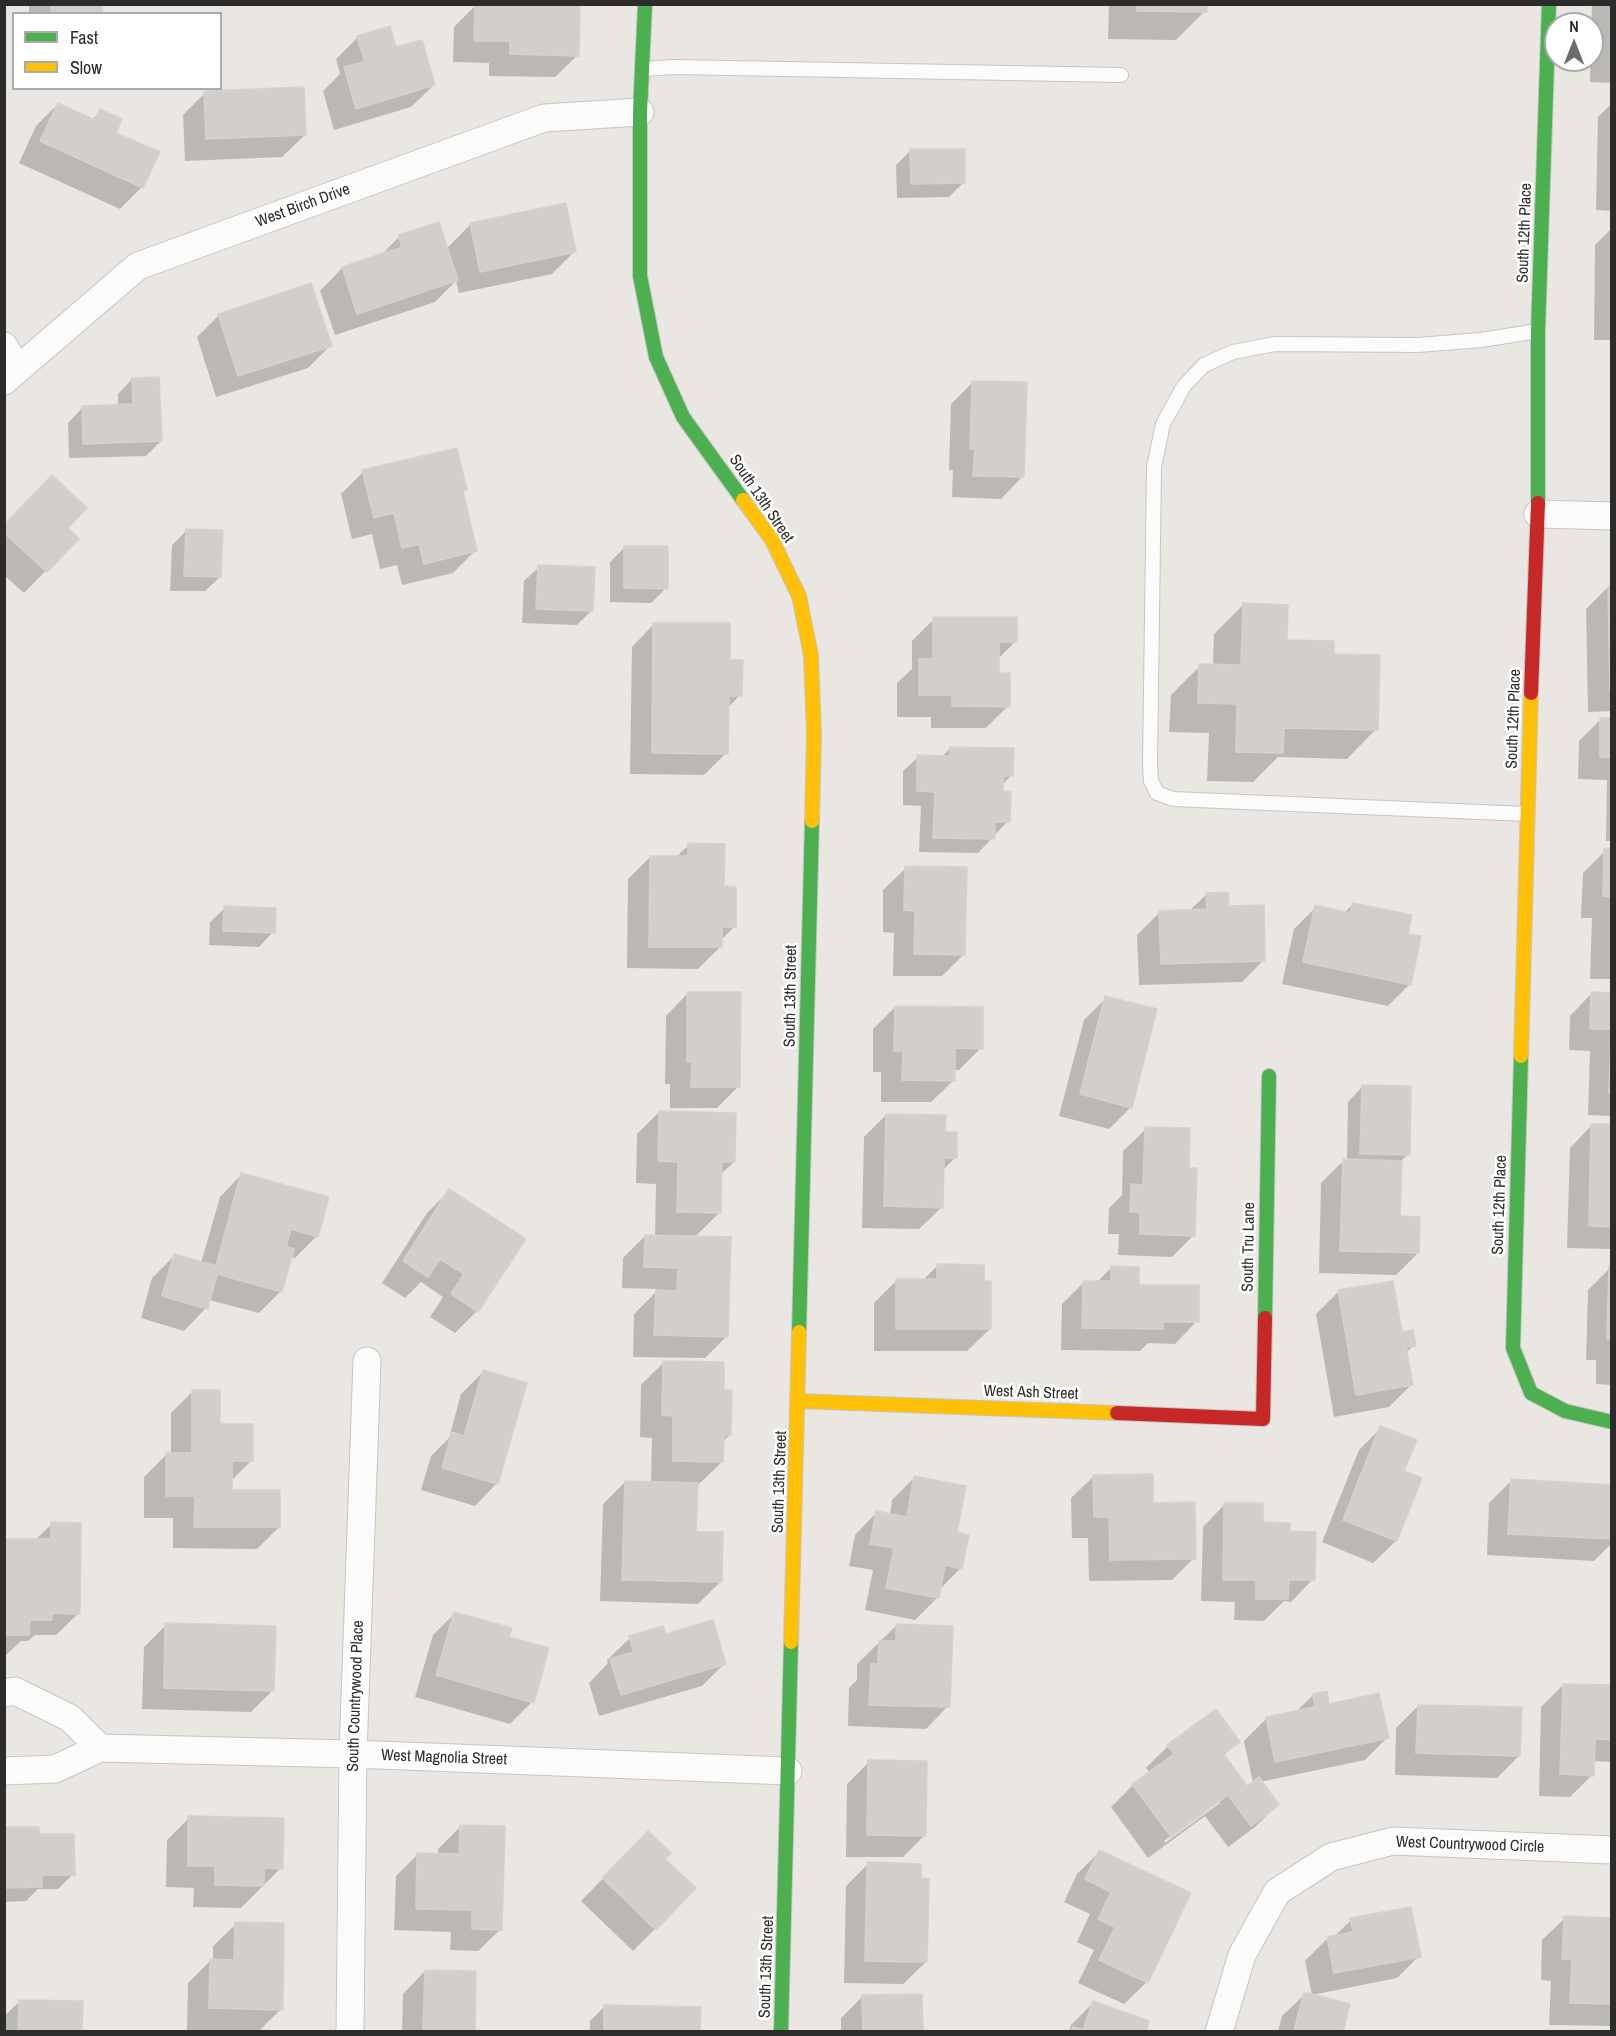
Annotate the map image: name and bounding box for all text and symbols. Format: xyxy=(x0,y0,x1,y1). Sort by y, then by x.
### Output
legend xyxy=(12,12,222,90)
north arrow xyxy=(1544,12,1604,72)
text: N xyxy=(1569,15,1579,37)
text: Fast xyxy=(70,25,98,50)
text: Slow xyxy=(70,55,102,80)
street label: West Birch Drive xyxy=(253,180,353,232)
street label: South 12th Place xyxy=(1514,183,1536,283)
street label: South 13th Street xyxy=(724,451,798,547)
street label: South 12th Place xyxy=(1503,669,1525,769)
street label: South 13th Street xyxy=(781,945,801,1047)
street label: South 12th Place xyxy=(1489,1155,1511,1255)
street label: South Tru Lane xyxy=(1239,1202,1259,1292)
street label: West Ash Street xyxy=(983,1382,1079,1404)
street label: South 13th Street xyxy=(769,1431,791,1533)
street label: South Countrywood Place xyxy=(344,1620,368,1772)
street label: West Magnolia Street xyxy=(381,1746,507,1770)
street label: West Countrywood Circle xyxy=(1395,1833,1545,1857)
street label: South 13th Street xyxy=(756,1916,778,2018)

